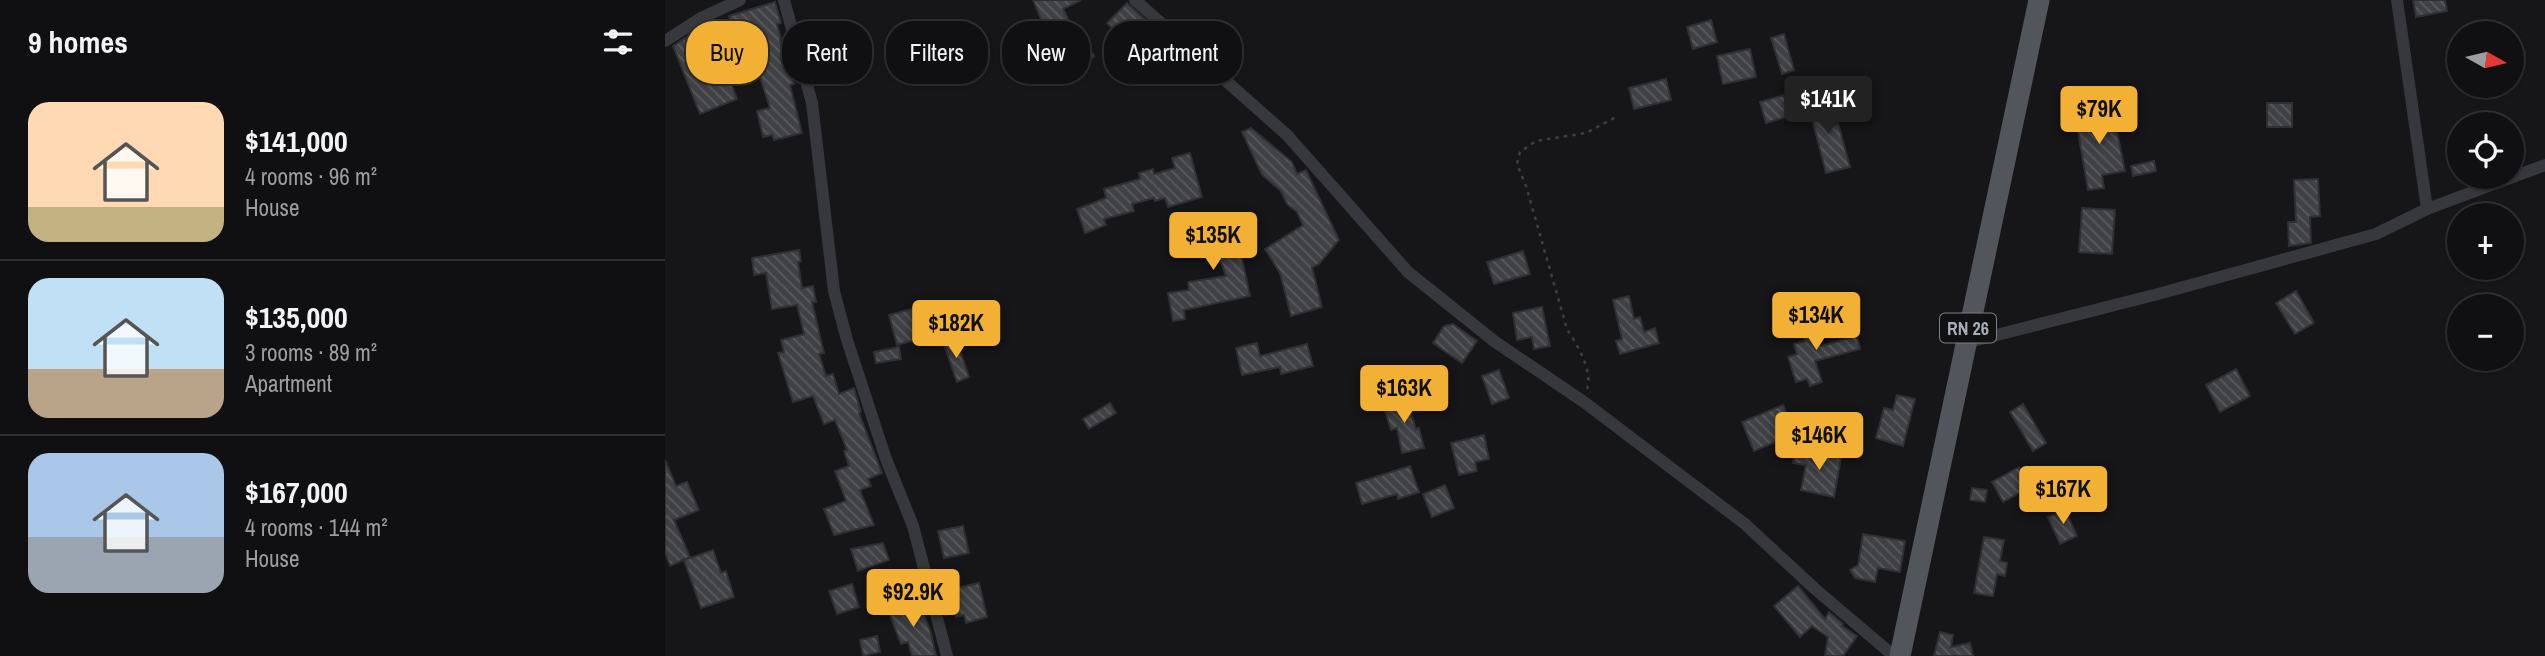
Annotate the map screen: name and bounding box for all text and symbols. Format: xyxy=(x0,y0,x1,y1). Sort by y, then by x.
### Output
chip: Buy xyxy=(686,21,768,84)
chip: Rent xyxy=(782,21,872,84)
chip: Filters xyxy=(886,21,988,84)
chip: New xyxy=(1002,21,1090,84)
chip: Apartment xyxy=(1104,21,1242,84)
north arrow xyxy=(2447,21,2523,98)
map controls xyxy=(2447,21,2524,371)
text: 9 homes xyxy=(28,22,128,62)
icon: filters xyxy=(599,23,637,61)
pin: $141K xyxy=(1779,76,1877,136)
text: $141K xyxy=(1800,83,1856,114)
pin: $79K xyxy=(2058,86,2140,146)
text: $79K xyxy=(2076,93,2122,124)
button: locate xyxy=(2447,112,2524,189)
text: $141,000 xyxy=(245,121,348,161)
icon: home xyxy=(84,130,168,214)
text: 4 rooms · 96 m² xyxy=(245,161,377,192)
text: House xyxy=(245,192,300,223)
button: + xyxy=(2447,203,2524,280)
pin: $135K xyxy=(1164,212,1262,272)
text: $135K xyxy=(1185,219,1241,250)
pin: $134K xyxy=(1767,292,1865,352)
button: − xyxy=(2447,294,2524,371)
text: $135,000 xyxy=(245,297,348,337)
text: $134K xyxy=(1788,299,1844,330)
pin: $182K xyxy=(907,300,1005,360)
icon: home xyxy=(84,306,168,390)
text: $182K xyxy=(928,307,984,338)
road number: RN 26 xyxy=(1940,314,1996,342)
text: 3 rooms · 89 m² xyxy=(245,337,377,368)
pin: $163K xyxy=(1355,366,1453,425)
text: Apartment xyxy=(245,368,332,399)
text: $163K xyxy=(1376,372,1432,403)
pin: $146K xyxy=(1770,412,1868,472)
text: $146K xyxy=(1791,419,1847,450)
pin: $167K xyxy=(2014,466,2112,526)
text: $167,000 xyxy=(245,472,348,512)
text: $167K xyxy=(2035,473,2091,504)
icon: home xyxy=(84,481,168,565)
text: 4 rooms · 144 m² xyxy=(245,512,388,543)
text: House xyxy=(245,543,300,574)
pin: $92.9K xyxy=(856,570,970,629)
text: $92.9K xyxy=(883,576,943,607)

